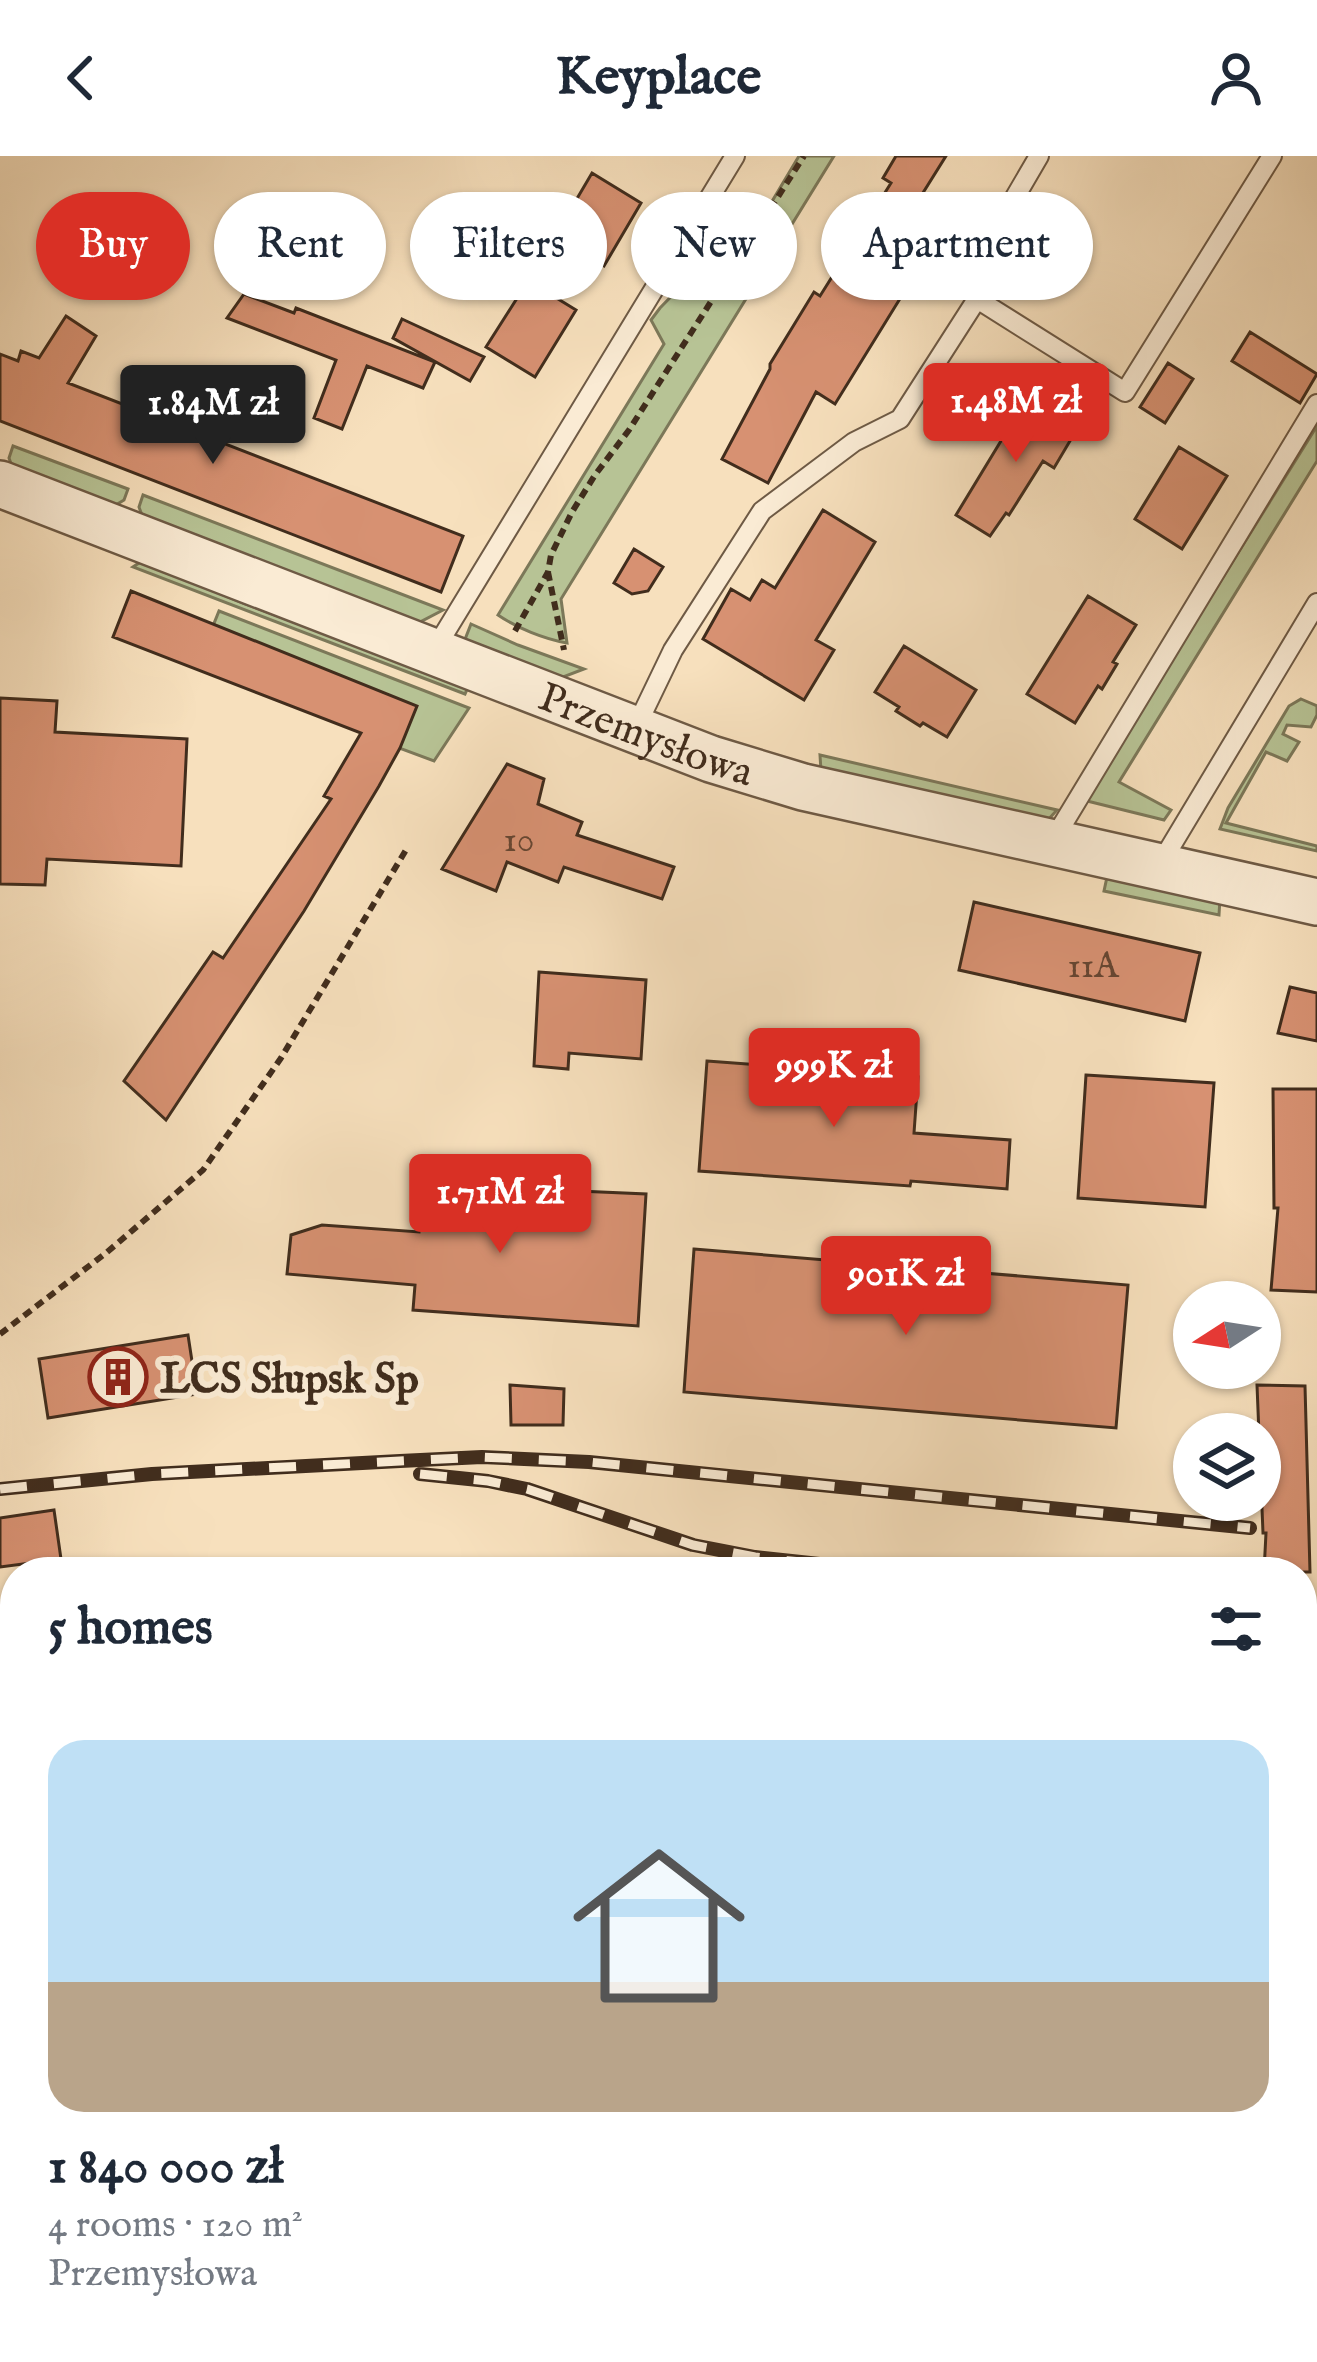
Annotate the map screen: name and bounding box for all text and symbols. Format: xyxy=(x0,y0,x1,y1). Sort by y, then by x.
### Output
text: Keyplace xyxy=(556,44,761,113)
icon: back xyxy=(48,45,114,111)
icon: person xyxy=(1203,45,1269,111)
chip: Buy xyxy=(36,192,190,300)
chip: Rent xyxy=(214,192,386,300)
chip: Filters xyxy=(410,192,607,300)
chip: New xyxy=(631,192,797,300)
chip: Apartment xyxy=(821,192,1093,300)
pin: 1.48M zł xyxy=(892,363,1140,465)
pin: 1.84M zł xyxy=(89,365,337,467)
text: 1.48M zł xyxy=(950,377,1082,426)
text: 1.84M zł xyxy=(147,379,279,428)
street label: Przemysłowa xyxy=(530,672,760,801)
house number: 10 xyxy=(504,818,534,864)
house number: 11A xyxy=(1067,944,1120,990)
pin: 999K zł xyxy=(723,1028,945,1130)
text: 999K zł xyxy=(776,1042,892,1091)
pin: 1.71M zł xyxy=(376,1154,624,1256)
text: 1.71M zł xyxy=(436,1168,564,1217)
pin: 901K zł xyxy=(795,1236,1017,1338)
text: 901K zł xyxy=(848,1250,964,1299)
north arrow xyxy=(1173,1281,1281,1389)
map controls xyxy=(1173,1281,1281,1521)
building icon: LCS Słupsk Sp xyxy=(87,1346,149,1408)
place label: LCS Słupsk Sp xyxy=(160,1354,419,1407)
button: layers xyxy=(1173,1413,1281,1521)
icon: filters xyxy=(1203,1596,1269,1662)
text: 5 homes xyxy=(48,1597,213,1662)
icon: home xyxy=(551,1818,767,2034)
text: 1 840 000 zł xyxy=(48,2136,283,2201)
text: 4 rooms · 120 m² xyxy=(48,2201,303,2250)
text: Przemysłowa xyxy=(48,2250,257,2299)

